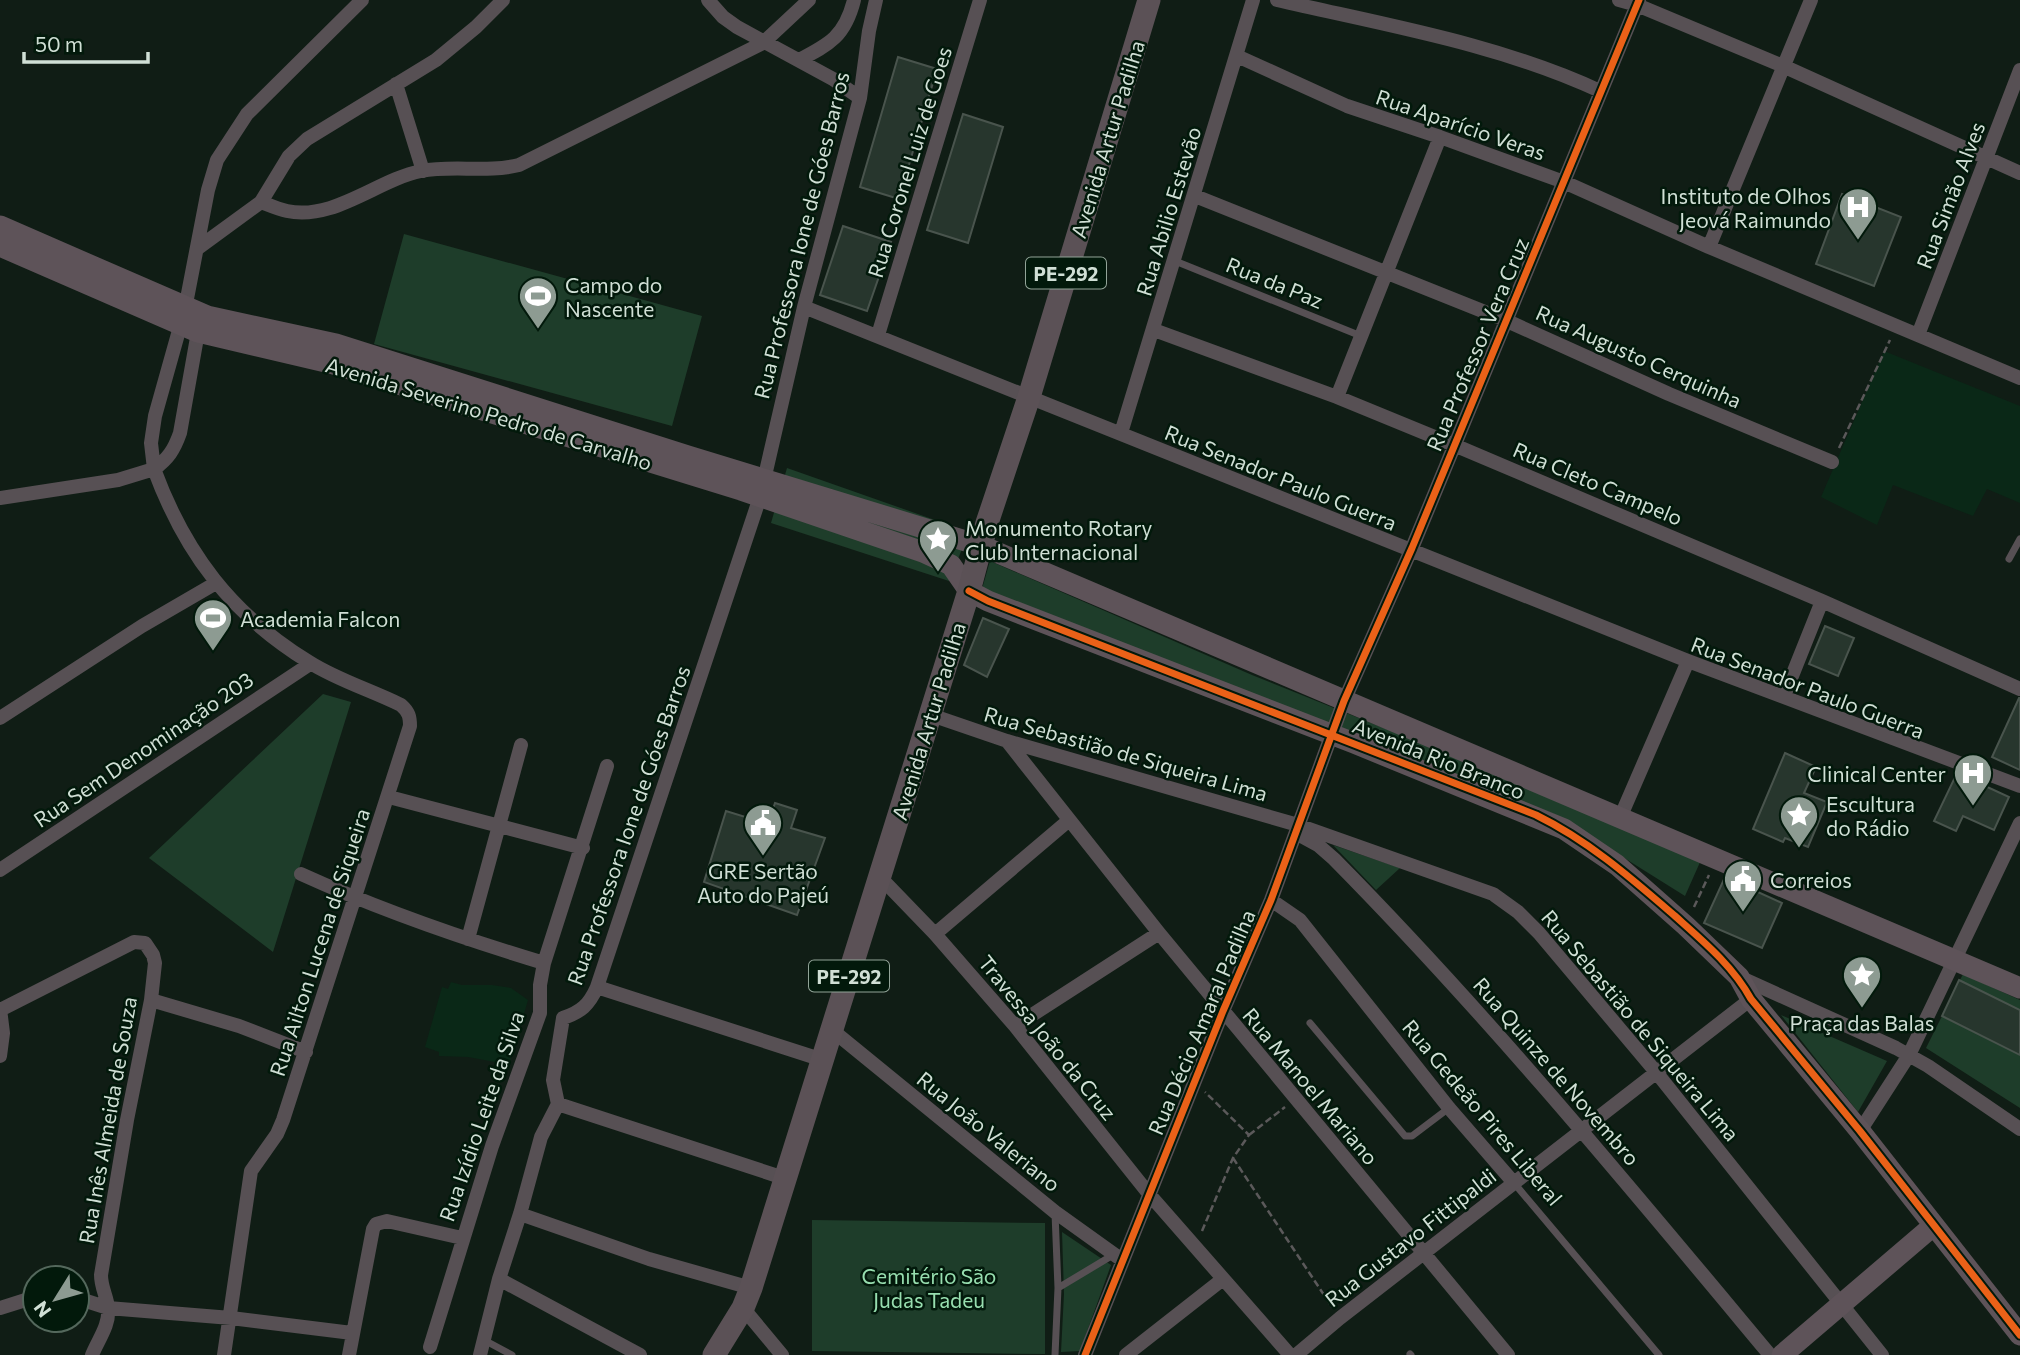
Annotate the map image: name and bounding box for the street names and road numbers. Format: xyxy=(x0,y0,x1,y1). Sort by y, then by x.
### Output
street label: Avenida Artur Padilha xyxy=(1065,37,1149,241)
street label: Rua Coronel Luiz de Goes xyxy=(862,44,956,280)
street label: Rua Professora Ione de Góes Barros xyxy=(748,69,854,401)
street label: Rua Aparício Veras xyxy=(1373,83,1549,165)
street label: Rua Simão Alves xyxy=(1911,118,1989,272)
street label: Rua Abilio Estevão xyxy=(1130,123,1206,299)
street label: Rua Professor Vera Cruz xyxy=(1421,234,1533,454)
street label: Rua da Paz xyxy=(1223,251,1327,313)
road number: PE-292 xyxy=(1026,258,1106,288)
street label: Rua Augusto Cerquinha xyxy=(1532,299,1746,413)
street label: Avenida Severino Pedro de Carvalho xyxy=(323,351,655,475)
street label: Rua Senador Paulo Guerra xyxy=(1161,419,1401,535)
street label: Rua Cleto Campelo xyxy=(1510,436,1686,530)
street label: Avenida Artur Padilha xyxy=(886,619,970,823)
street label: Rua Senador Paulo Guerra xyxy=(1688,631,1928,743)
street label: Rua Professora Ione de Góes Barros xyxy=(561,662,695,988)
street label: Rua Sem Denominação 203 xyxy=(29,666,257,832)
street label: Rua Sebastião de Siqueira Lima xyxy=(981,700,1271,806)
street label: Avenida Rio Branco xyxy=(1349,712,1529,804)
street label: Rua Ailton Lucena de Siqueira xyxy=(264,805,374,1079)
street label: Rua Sebastião de Siqueira Lima xyxy=(1537,904,1745,1146)
street label: Rua Décio Amaral Padilha xyxy=(1142,906,1260,1138)
street label: Travessa João da Cruz xyxy=(974,950,1122,1124)
road number: PE-292 xyxy=(809,960,889,992)
street label: Rua Quinze de Novembro xyxy=(1469,972,1645,1170)
street label: Rua Inês Almeida de Souza xyxy=(73,995,141,1245)
street label: Rua Manoel Mariano xyxy=(1238,1003,1384,1169)
street label: Rua Izídio Leite da Silva xyxy=(433,1008,529,1224)
street label: Rua Gedeão Pires Liberal xyxy=(1398,1014,1568,1210)
street label: Rua João Valeriano xyxy=(912,1066,1066,1196)
street label: Rua Gustavo Fittipaldi xyxy=(1320,1163,1500,1311)

